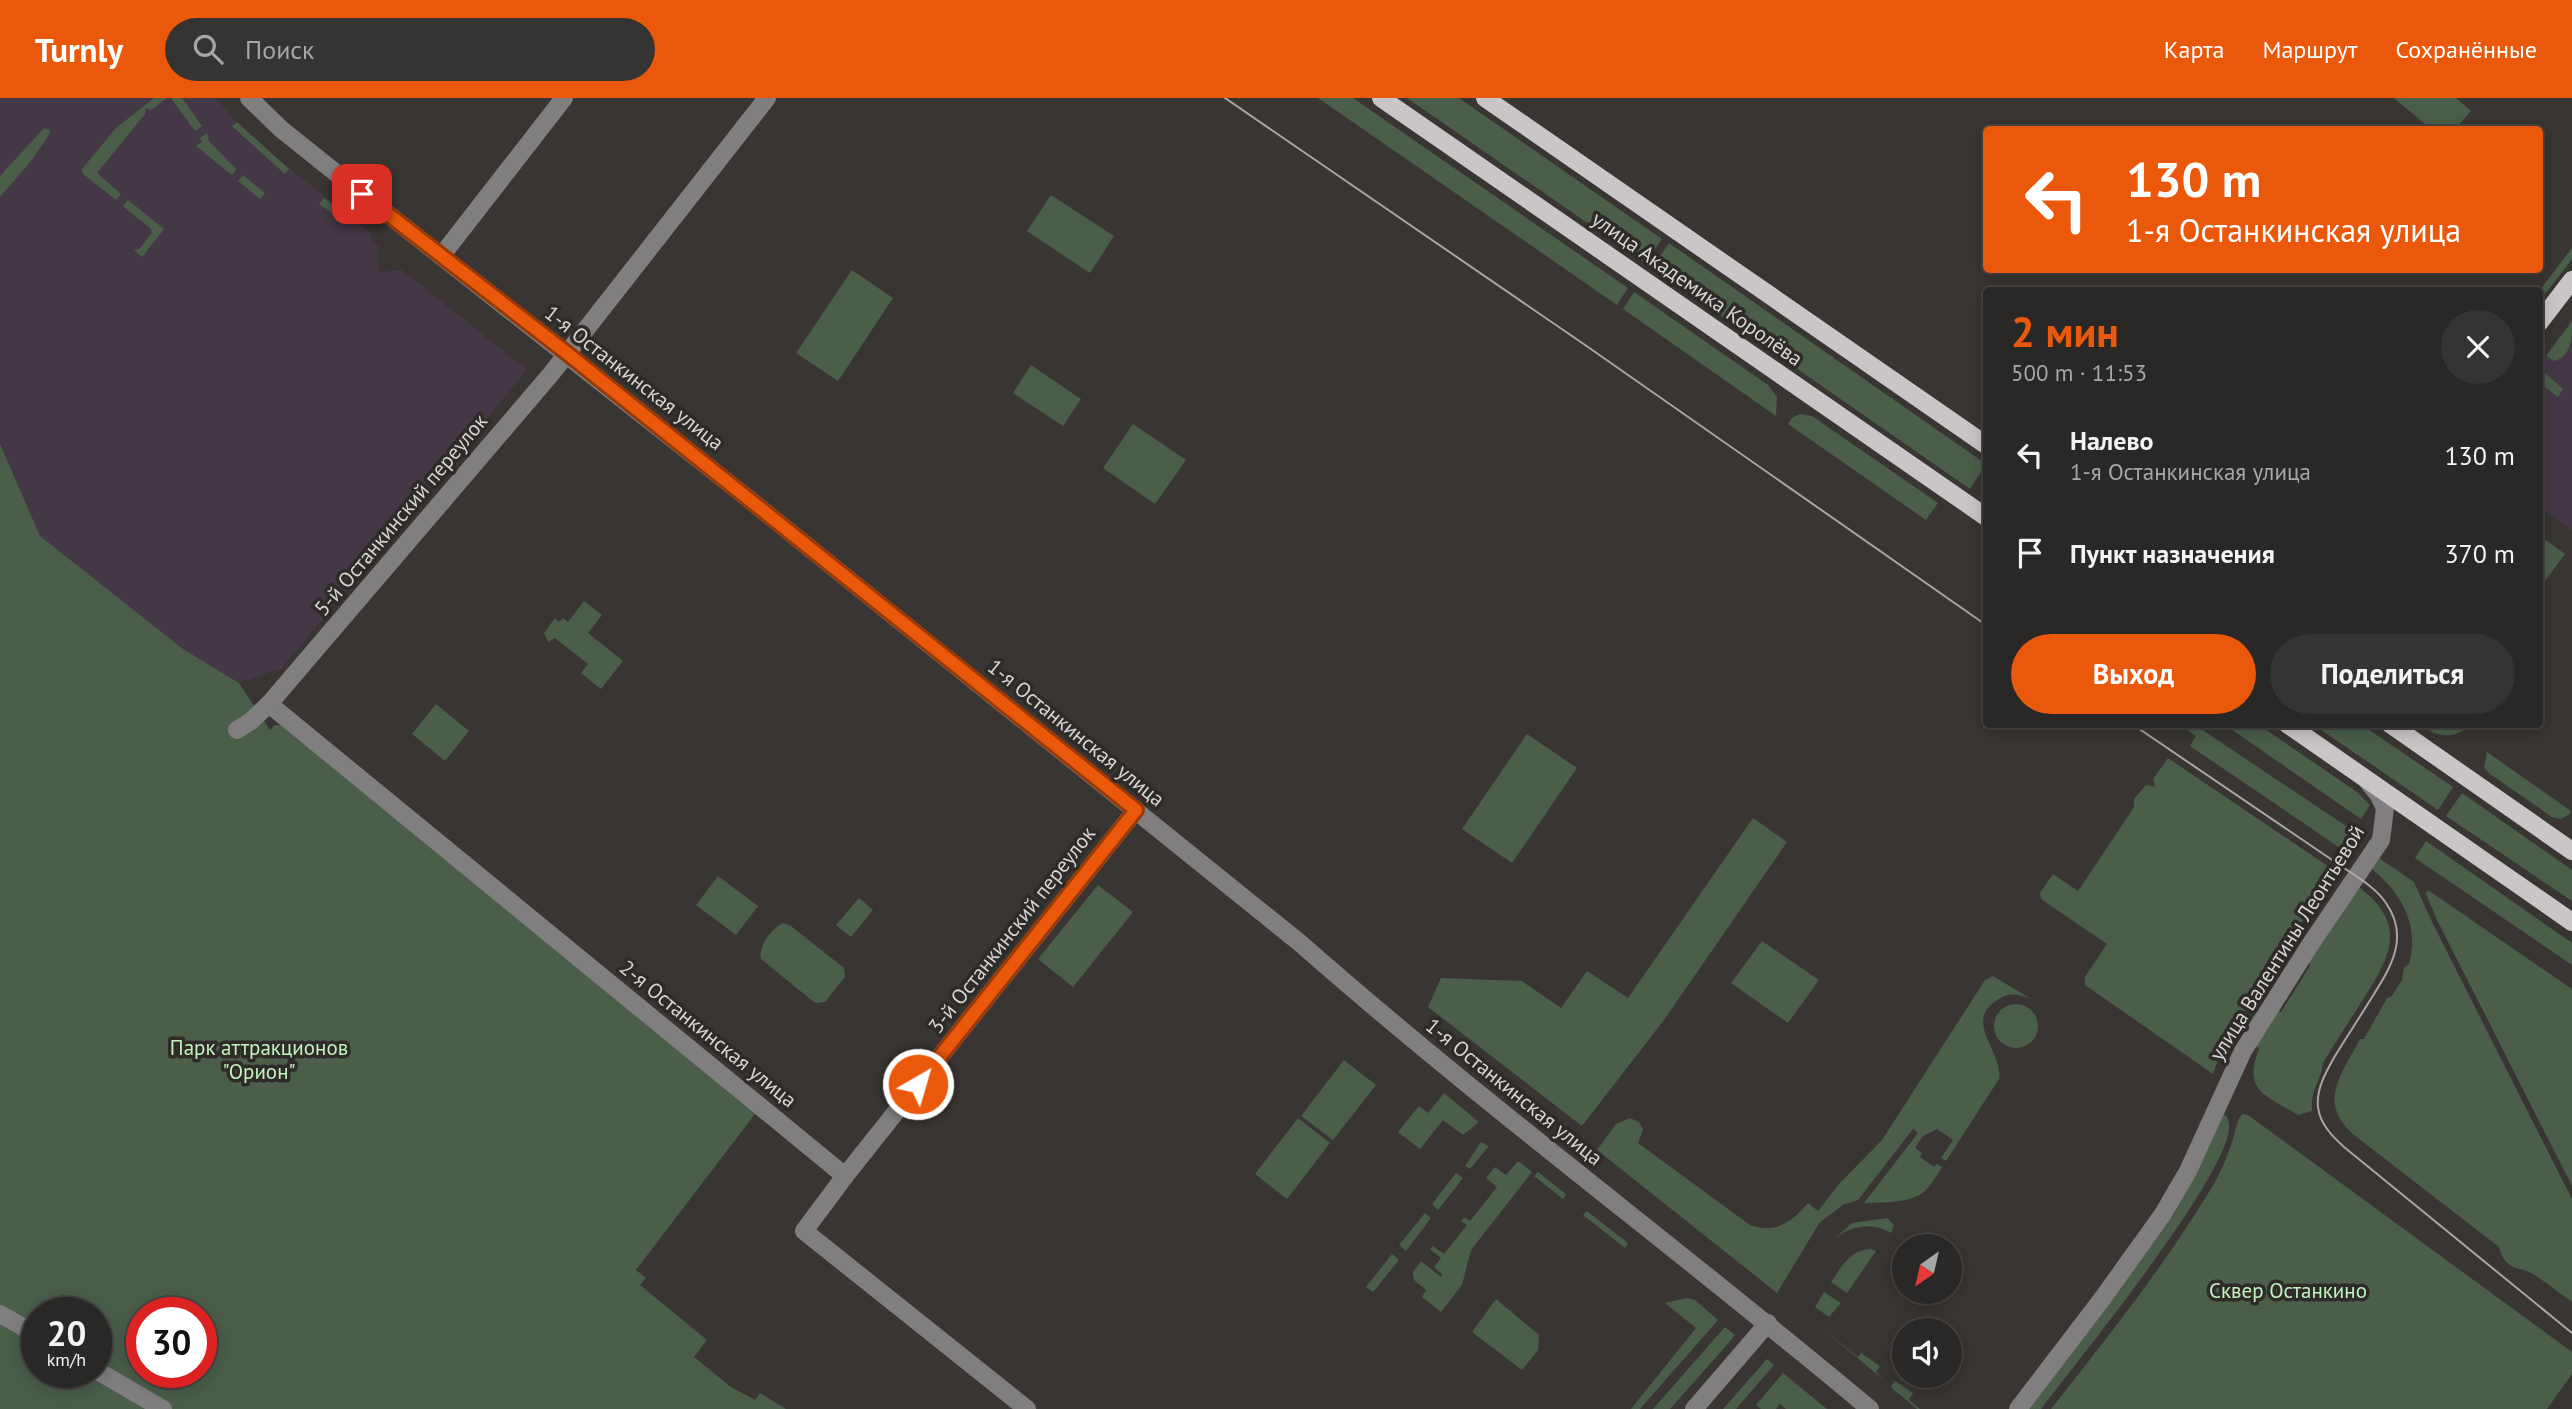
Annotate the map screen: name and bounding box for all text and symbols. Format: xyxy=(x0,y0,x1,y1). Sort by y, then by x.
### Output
search box xyxy=(165,18,655,81)
text: Turnly xyxy=(35,28,123,71)
icon: search xyxy=(189,30,227,68)
text: Поиск xyxy=(245,33,315,66)
text: Карта xyxy=(2164,34,2224,65)
text: Маршрут xyxy=(2262,34,2357,65)
text: Сохранённые xyxy=(2395,34,2537,65)
text: 130 m xyxy=(2126,147,2261,211)
icon: left xyxy=(2011,154,2102,245)
pin xyxy=(332,164,392,224)
icon: arrive xyxy=(343,175,381,213)
street label: улица Академика Королёва xyxy=(1587,205,1808,372)
text: 1-я Останкинская улица xyxy=(2126,209,2461,251)
street label: 1-я Останкинская улица xyxy=(539,299,729,456)
text: 2 мин xyxy=(2011,304,2119,359)
button: close xyxy=(2441,310,2515,384)
text: 500 m · 11:53 xyxy=(2011,358,2147,387)
street label: 5-й Останкинский переулок xyxy=(308,408,493,621)
text: Налево xyxy=(2070,424,2154,457)
icon: left xyxy=(2011,436,2049,474)
text: 130 m xyxy=(2444,439,2515,472)
text: 1-я Останкинская улица xyxy=(2070,457,2311,486)
icon: arrive xyxy=(2011,534,2049,572)
text: Пункт назначения xyxy=(2070,537,2275,570)
text: 370 m xyxy=(2444,537,2515,570)
button: Выход xyxy=(2011,634,2256,714)
button: Поделиться xyxy=(2270,634,2515,714)
street label: 1-я Останкинская улица xyxy=(982,653,1170,812)
street label: улица Валентины Леонтьевой xyxy=(2203,820,2370,1065)
street label: 3-й Останкинский переулок xyxy=(922,821,1101,1039)
street label: 2-я Останкинская улица xyxy=(614,954,802,1113)
street label: 1-я Останкинская улица xyxy=(1420,1012,1608,1171)
park label: Парк аттракционов "Орион" xyxy=(170,1034,348,1085)
position arrow xyxy=(881,1047,955,1121)
north arrow xyxy=(1892,1234,1962,1304)
map controls xyxy=(1892,1234,1962,1388)
park label: Сквер Останкино xyxy=(2209,1277,2367,1304)
speed limit sign: 30 xyxy=(126,1297,217,1388)
text: 20 xyxy=(47,1310,86,1356)
button: sound xyxy=(1892,1318,1962,1388)
text: km/h xyxy=(47,1348,86,1371)

